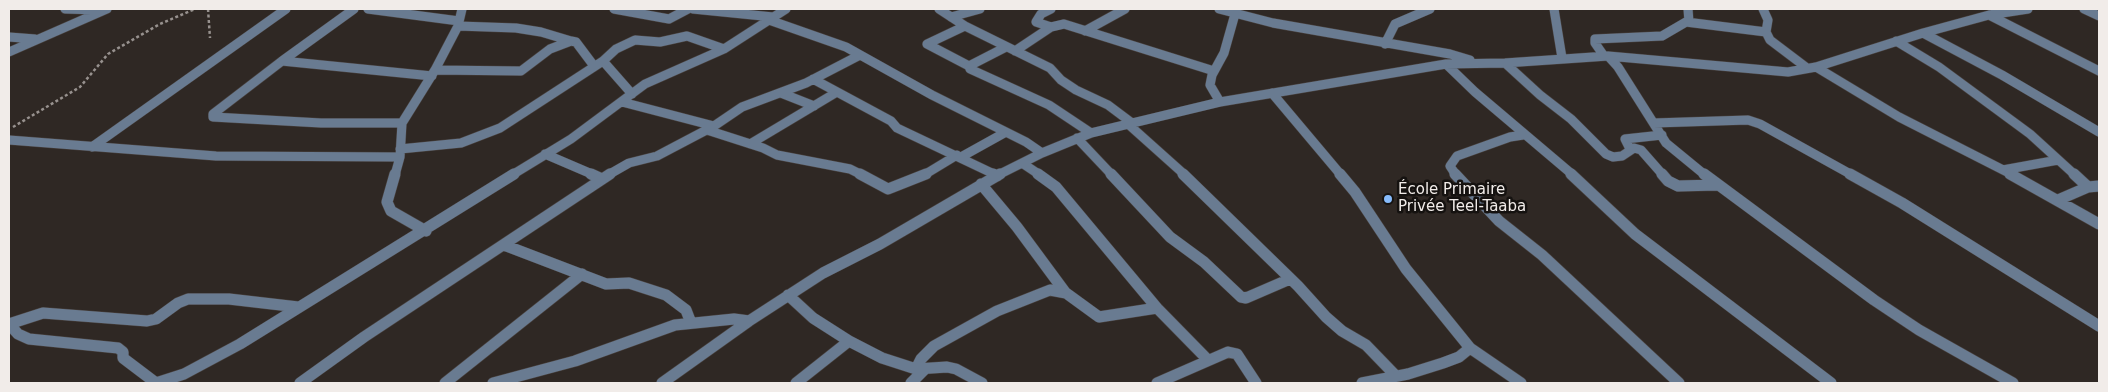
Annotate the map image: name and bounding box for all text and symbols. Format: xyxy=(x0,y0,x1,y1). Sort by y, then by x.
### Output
place label: École Primaire Privée Teel-Taaba xyxy=(1398,181,1526,216)
marker: École Primaire Privée Teel-Taaba xyxy=(1382,193,1394,205)

